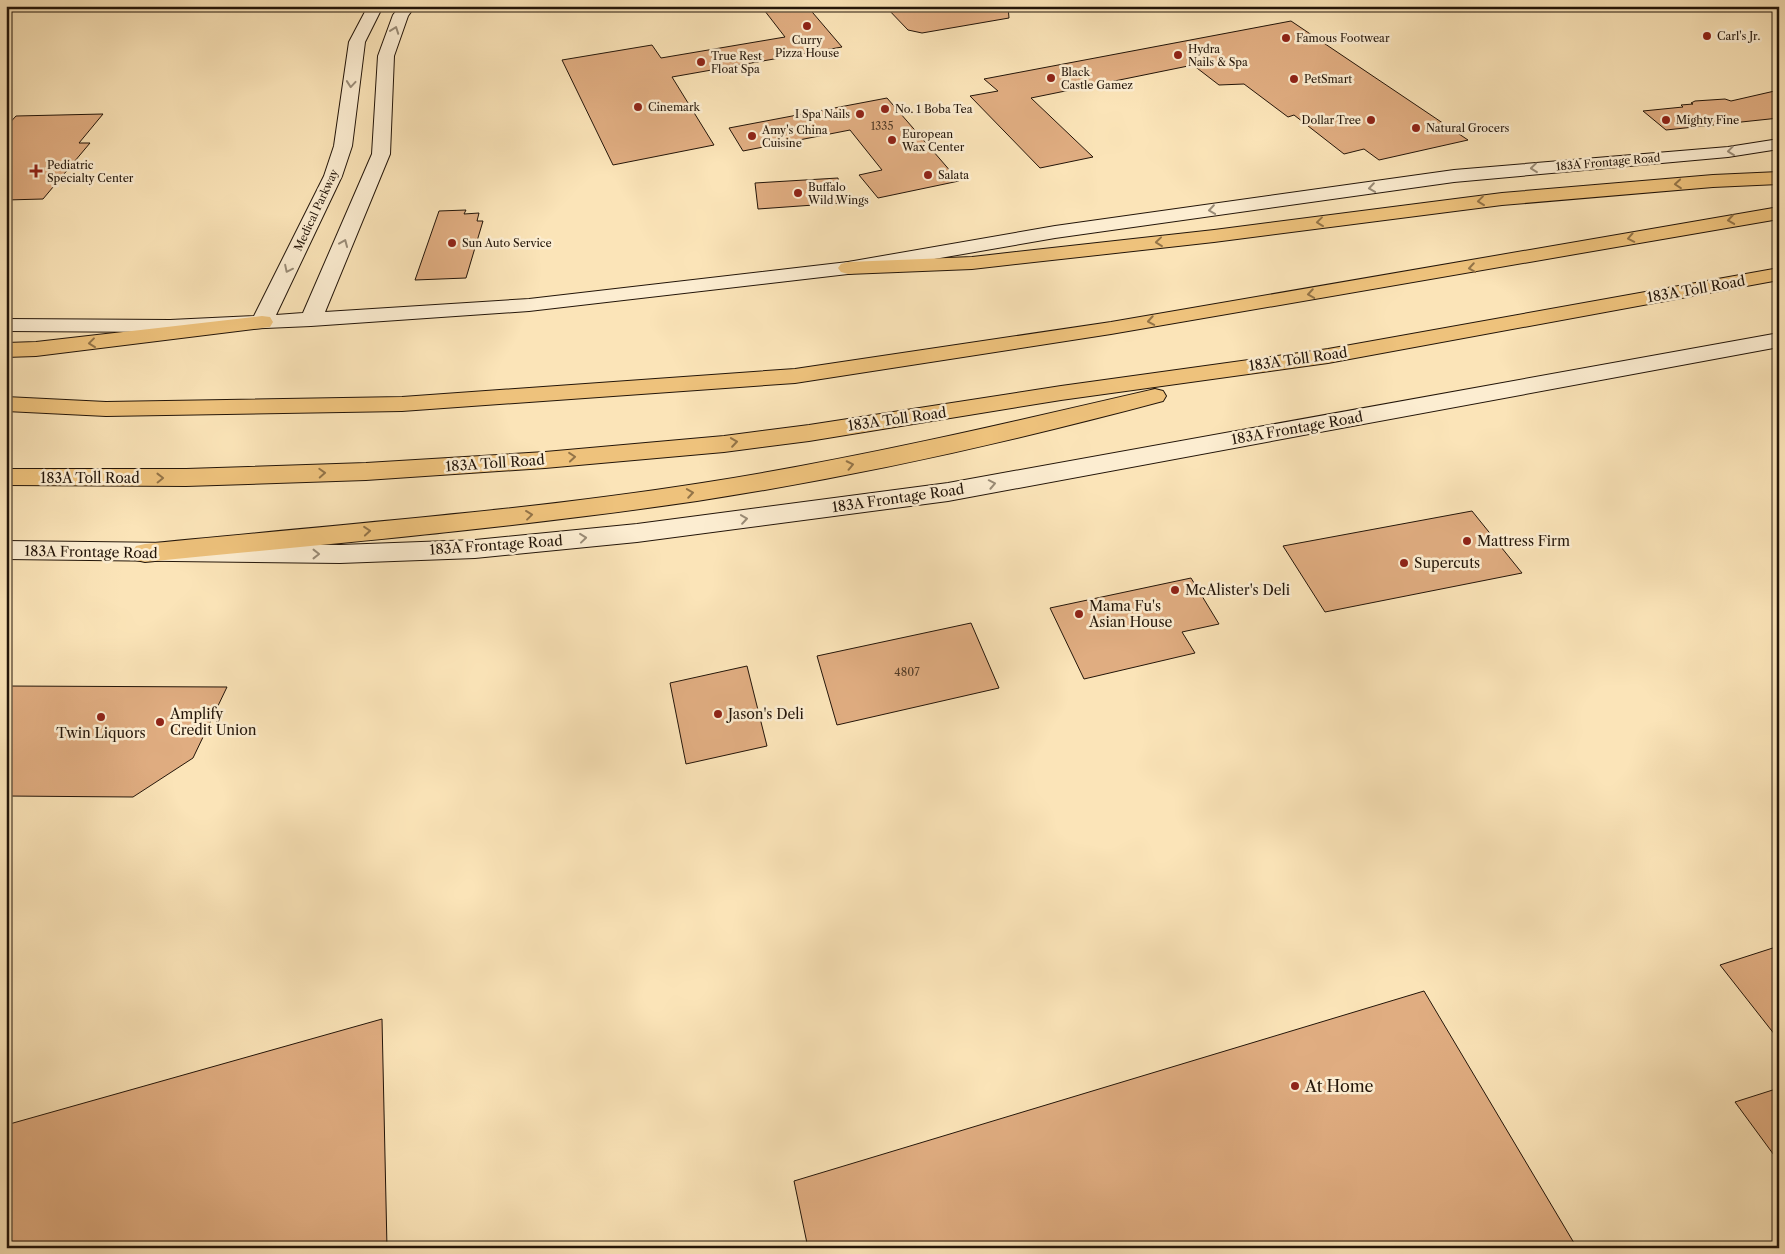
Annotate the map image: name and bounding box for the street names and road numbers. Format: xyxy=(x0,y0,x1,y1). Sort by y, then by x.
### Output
street label: 183A Frontage Road xyxy=(1555,150,1661,174)
street label: Medical Parkway xyxy=(291,166,342,253)
street label: 183A Toll Road xyxy=(1645,271,1747,307)
street label: 183A Toll Road xyxy=(1247,343,1349,375)
street label: 183A Toll Road xyxy=(846,403,948,435)
street label: 183A Frontage Road xyxy=(1230,407,1365,448)
street label: 183A Toll Road xyxy=(445,451,546,475)
street label: 183A Toll Road xyxy=(40,469,140,487)
street label: 183A Frontage Road xyxy=(831,480,966,516)
street label: 183A Frontage Road xyxy=(429,531,564,559)
street label: 183A Frontage Road xyxy=(24,542,158,562)

